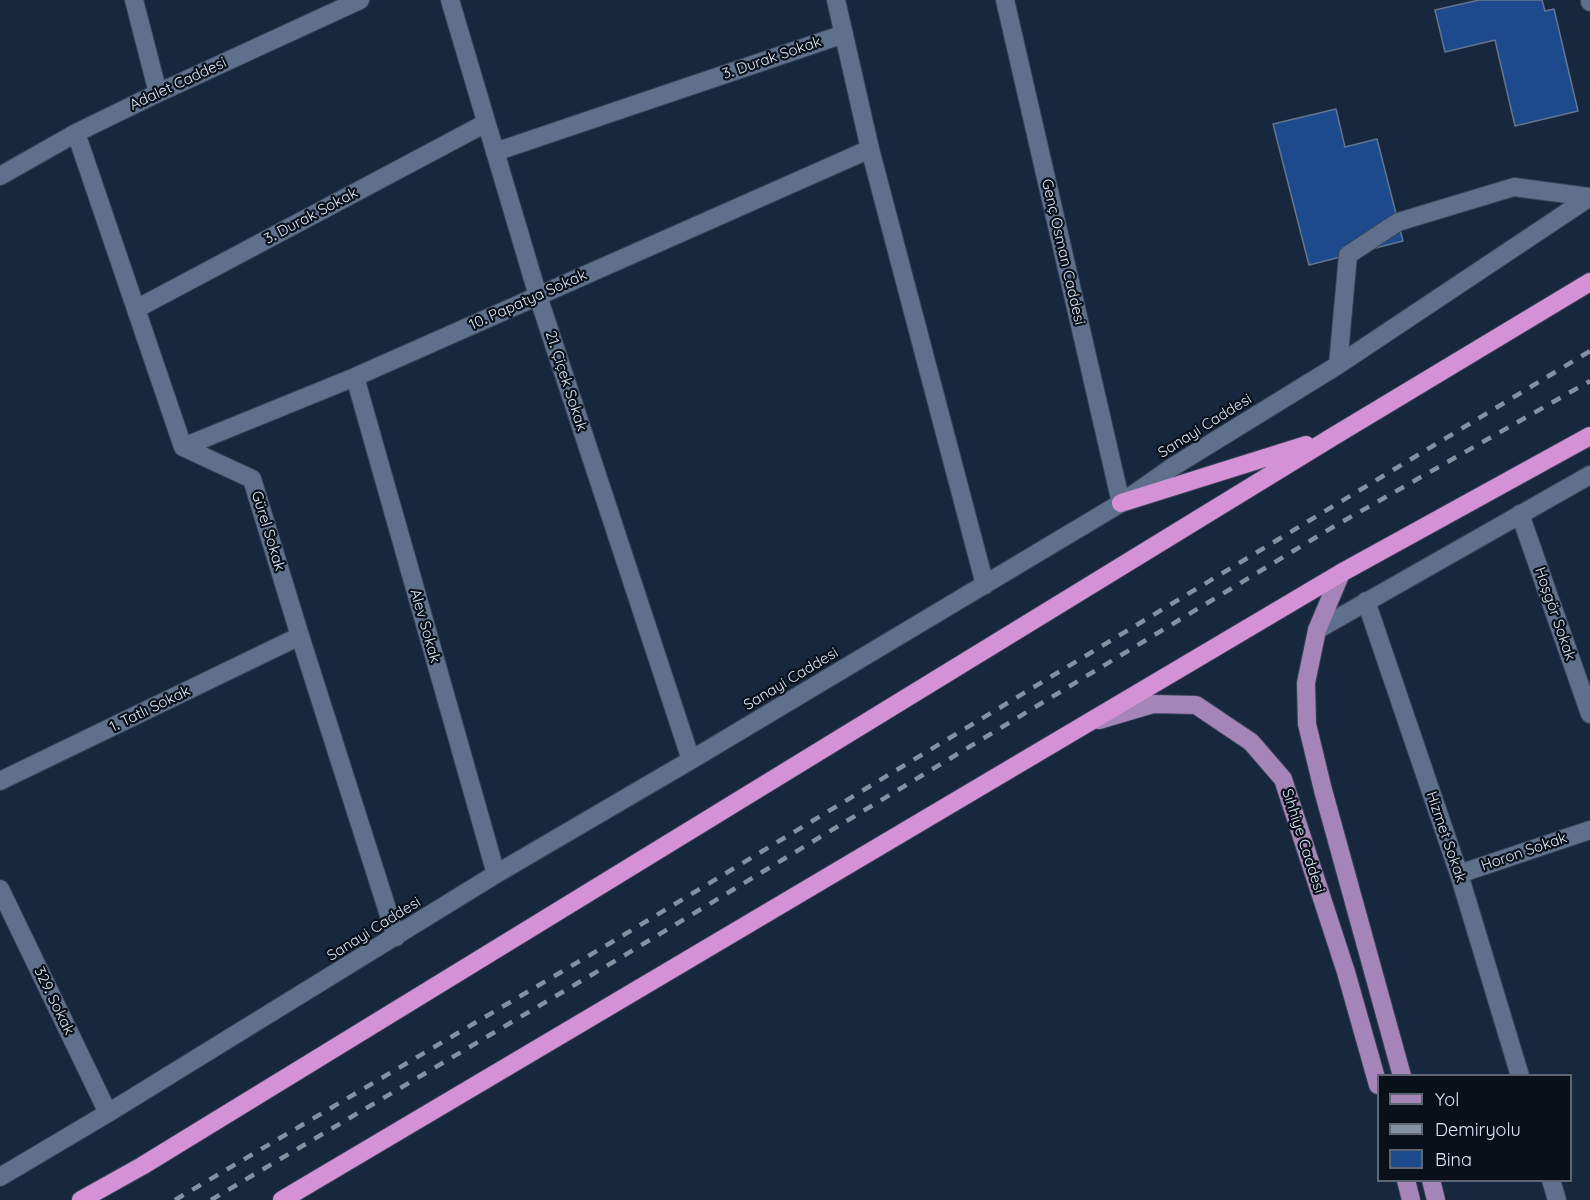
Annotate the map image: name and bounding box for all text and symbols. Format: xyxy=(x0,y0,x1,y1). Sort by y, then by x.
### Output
street label: 3. Durak Sokak xyxy=(720,33,824,83)
street label: Adalet Caddesi xyxy=(127,54,229,114)
street label: Genç Osman Caddesi xyxy=(1037,177,1089,327)
street label: 3. Durak Sokak xyxy=(261,184,361,248)
street label: 10. Papatya Sokak xyxy=(466,266,590,334)
street label: 21. Çiçek Sokak xyxy=(541,328,591,434)
street label: Sanayi Caddesi xyxy=(1155,390,1255,462)
street label: Gürel Sokak xyxy=(247,489,289,573)
street label: Hoşgör Sokak xyxy=(1531,565,1579,663)
street label: Alev Sokak xyxy=(406,587,444,665)
street label: Sanayi Caddesi xyxy=(741,644,841,714)
street label: 1. Tatlı Sokak xyxy=(107,682,193,736)
street label: Sıhhiye Caddesi xyxy=(1278,787,1328,895)
street label: Hizmet Sokak xyxy=(1422,789,1470,885)
street label: Horon Sokak xyxy=(1479,829,1569,875)
street label: Sanayi Caddesi xyxy=(324,893,424,965)
street label: 329. Sokak xyxy=(30,964,78,1038)
legend xyxy=(1377,1074,1572,1182)
text: Yol xyxy=(1435,1088,1459,1111)
text: Demiryolu xyxy=(1435,1118,1521,1141)
text: Bina xyxy=(1435,1148,1472,1171)

